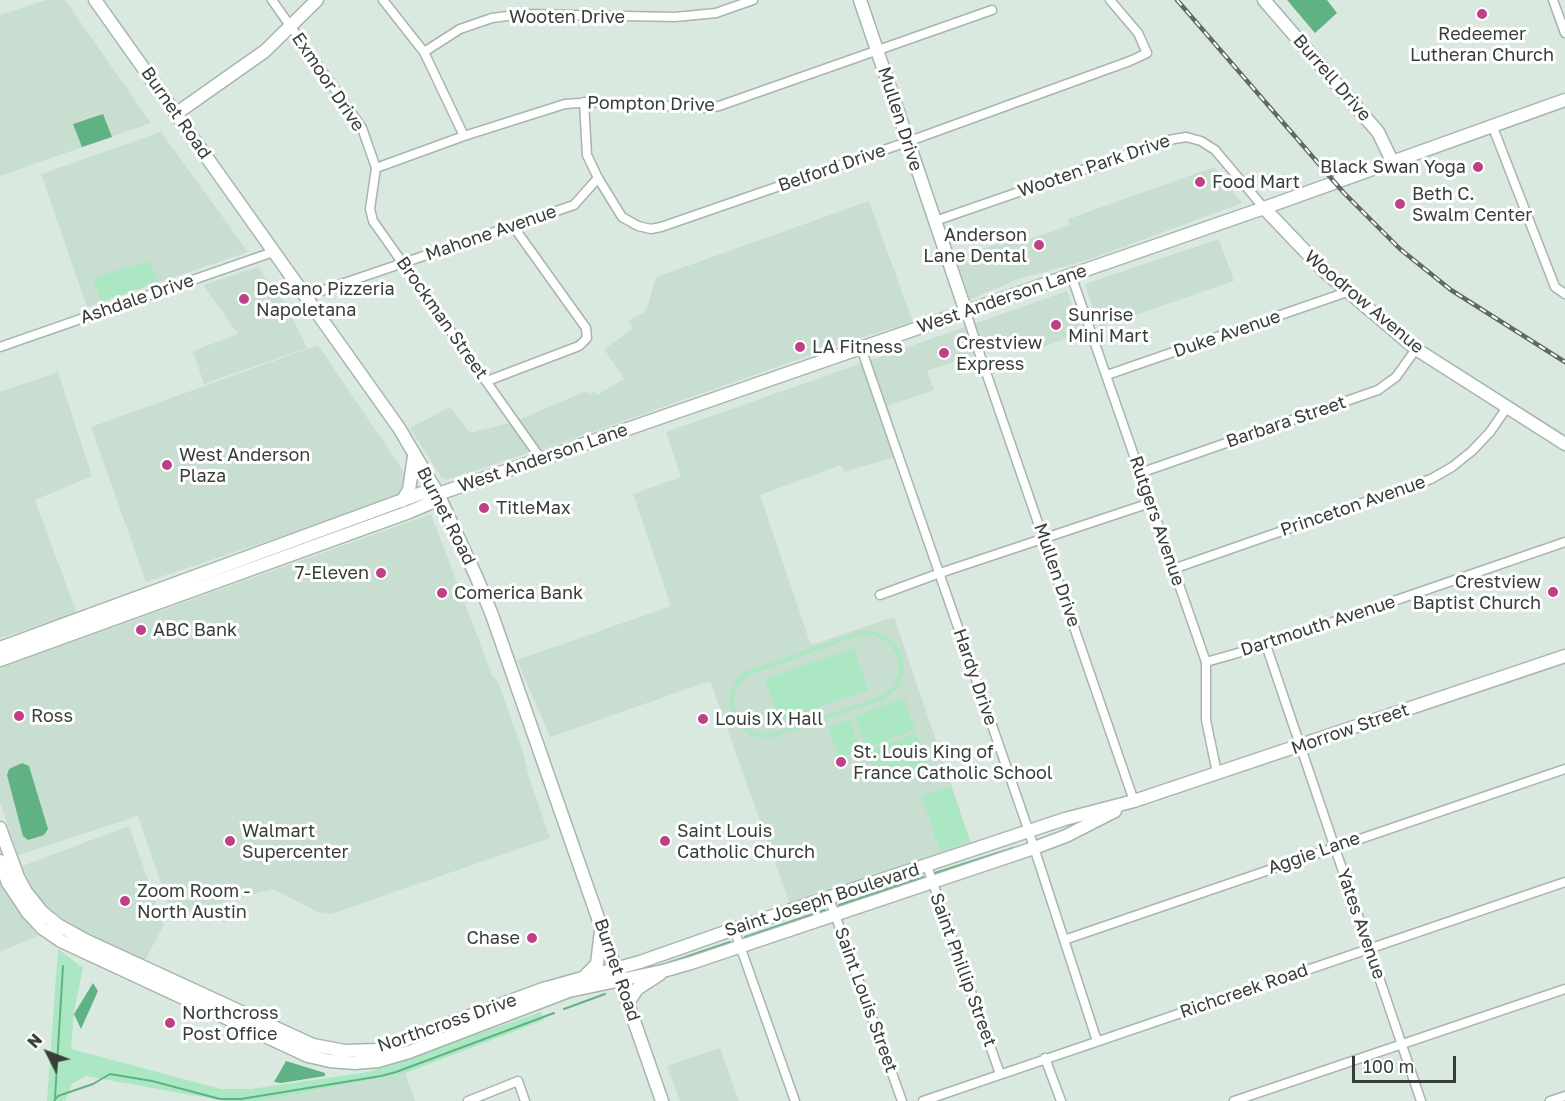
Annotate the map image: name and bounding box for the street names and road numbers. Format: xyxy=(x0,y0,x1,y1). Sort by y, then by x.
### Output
street label: Wooten Drive xyxy=(509,6,625,28)
street label: Exmoor Drive xyxy=(287,28,369,136)
street label: Burrell Drive xyxy=(1288,30,1376,126)
street label: Burnet Road xyxy=(136,63,216,163)
street label: Mullen Drive xyxy=(873,64,927,174)
street label: Pompton Drive xyxy=(587,92,715,116)
street label: Wooten Park Drive xyxy=(1015,130,1173,202)
street label: Belford Drive xyxy=(775,140,889,196)
street label: Mahone Avenue xyxy=(423,200,559,266)
street label: Woodrow Avenue xyxy=(1300,246,1428,358)
street label: Brockman Street xyxy=(392,253,492,383)
street label: West Anderson Lane xyxy=(914,260,1090,338)
street label: Ashdale Drive xyxy=(77,269,197,329)
street label: Duke Avenue xyxy=(1171,306,1283,362)
street label: Barbara Street xyxy=(1223,391,1349,453)
street label: West Anderson Lane xyxy=(455,419,631,497)
street label: Rutgers Avenue xyxy=(1125,453,1189,589)
street label: Burnet Road xyxy=(412,463,480,569)
street label: Princeton Avenue xyxy=(1278,471,1428,541)
street label: Mullen Drive xyxy=(1029,520,1085,630)
street label: Dartmouth Avenue xyxy=(1238,591,1398,661)
street label: Hardy Drive xyxy=(948,626,1002,728)
street label: Morrow Street xyxy=(1288,699,1412,759)
street label: Aggie Lane xyxy=(1265,827,1363,879)
street label: Saint Joseph Boulevard xyxy=(722,858,922,942)
street label: Yates Avenue xyxy=(1332,866,1390,982)
street label: Saint Phillip Street xyxy=(925,890,1001,1050)
street label: Burnet Road xyxy=(589,916,645,1024)
street label: Saint Louis Street xyxy=(830,924,902,1076)
street label: Richcreek Road xyxy=(1177,959,1311,1023)
street label: Northcross Drive xyxy=(375,989,519,1057)

